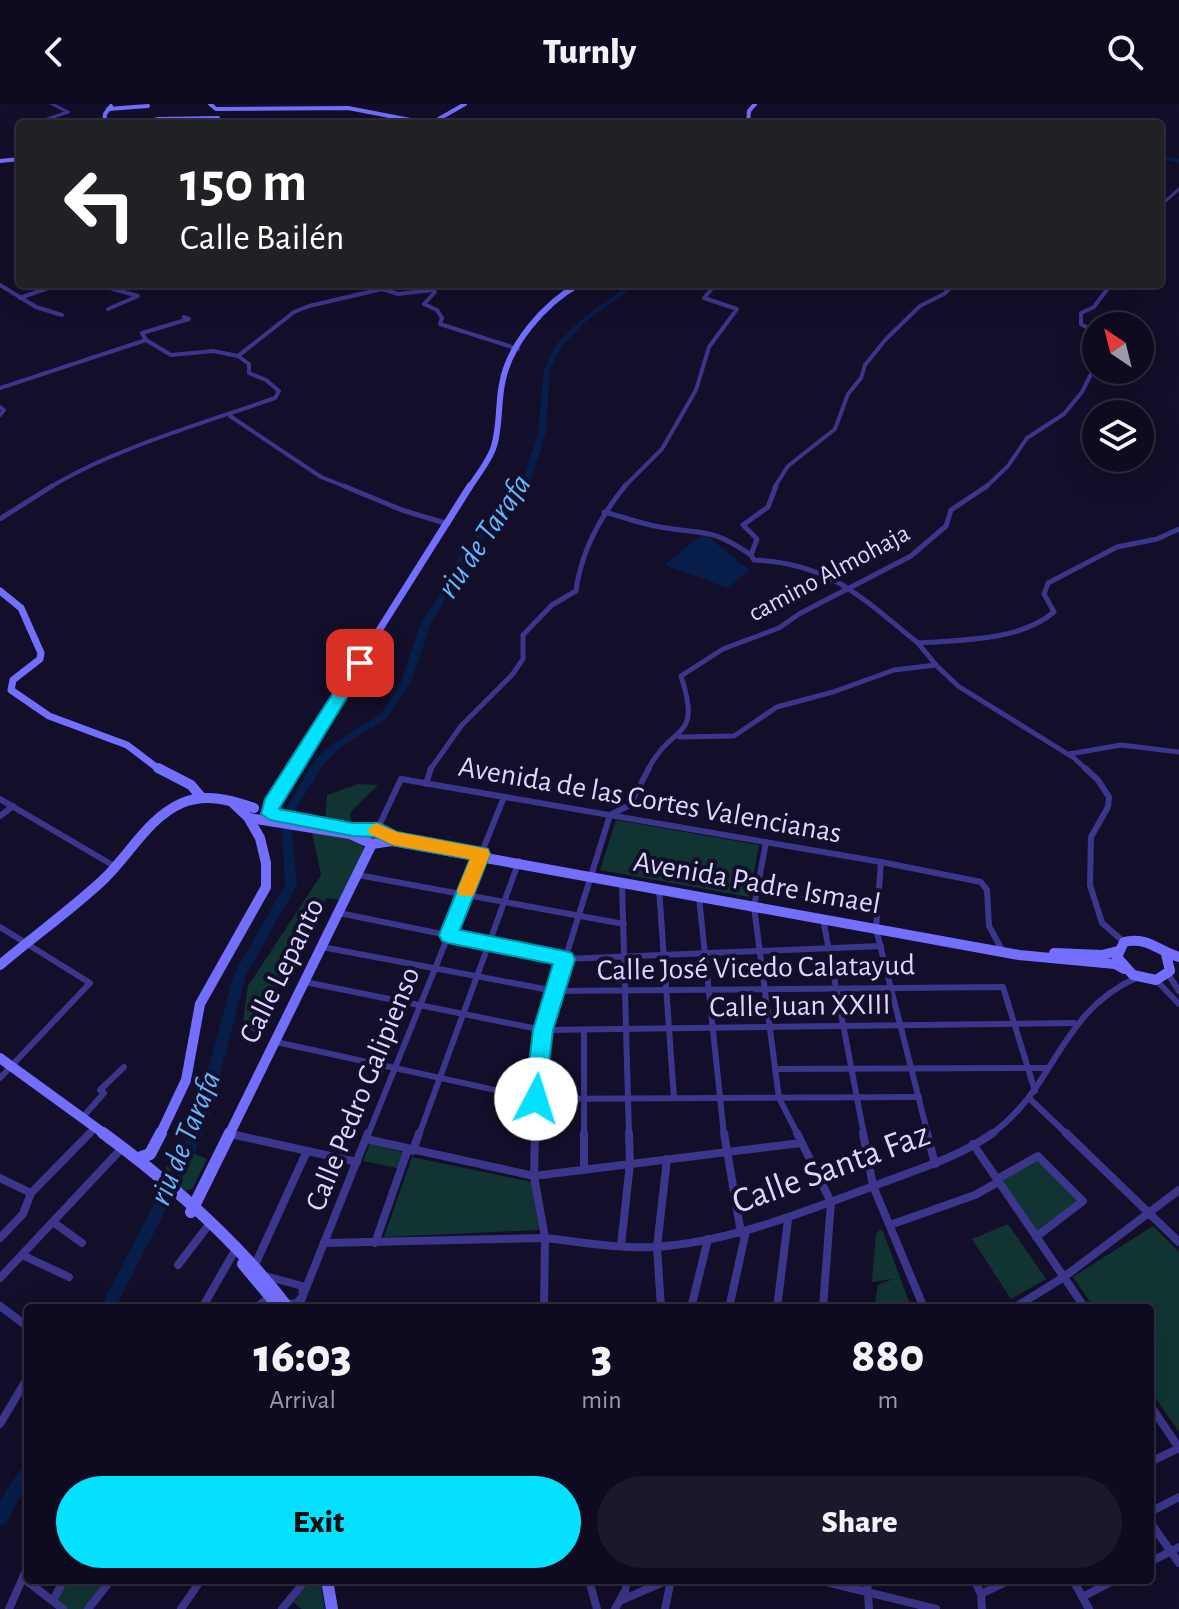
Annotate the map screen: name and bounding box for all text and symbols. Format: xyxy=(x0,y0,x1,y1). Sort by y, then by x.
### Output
icon: back xyxy=(32,30,76,74)
icon: search xyxy=(1103,30,1147,74)
text: Turnly xyxy=(543,34,636,70)
icon: left xyxy=(48,152,152,256)
text: 150 m xyxy=(180,155,307,211)
text: Calle Bailén xyxy=(180,220,344,256)
north arrow xyxy=(1082,312,1154,384)
map controls xyxy=(1082,312,1154,472)
button: layers xyxy=(1082,400,1154,472)
water label: riu de Tarafa xyxy=(431,468,537,604)
street label: camino Almohaja xyxy=(744,520,914,626)
pin xyxy=(326,629,394,697)
icon: arrive xyxy=(338,641,382,685)
street label: Avenida de las Cortes Valencianas xyxy=(456,752,844,848)
street label: Avenida Padre Ismael xyxy=(631,847,883,919)
street label: Calle Lepanto xyxy=(234,894,330,1048)
street label: Calle José Vicedo Calatayud xyxy=(596,950,916,986)
street label: Calle Pedro Galipienso xyxy=(300,963,426,1215)
street label: Calle Juan XXIII xyxy=(709,989,891,1023)
position arrow xyxy=(494,1057,578,1141)
water label: riu de Tarafa xyxy=(144,1066,226,1210)
street label: Calle Santa Faz xyxy=(728,1116,934,1220)
text: 16:03 xyxy=(254,1333,352,1381)
text: 3 xyxy=(591,1333,612,1381)
text: 880 xyxy=(851,1333,924,1381)
text: Arrival xyxy=(269,1387,336,1413)
text: min xyxy=(581,1387,622,1413)
text: m xyxy=(877,1387,898,1413)
button: Exit xyxy=(56,1476,581,1568)
button: Share xyxy=(597,1476,1122,1568)

